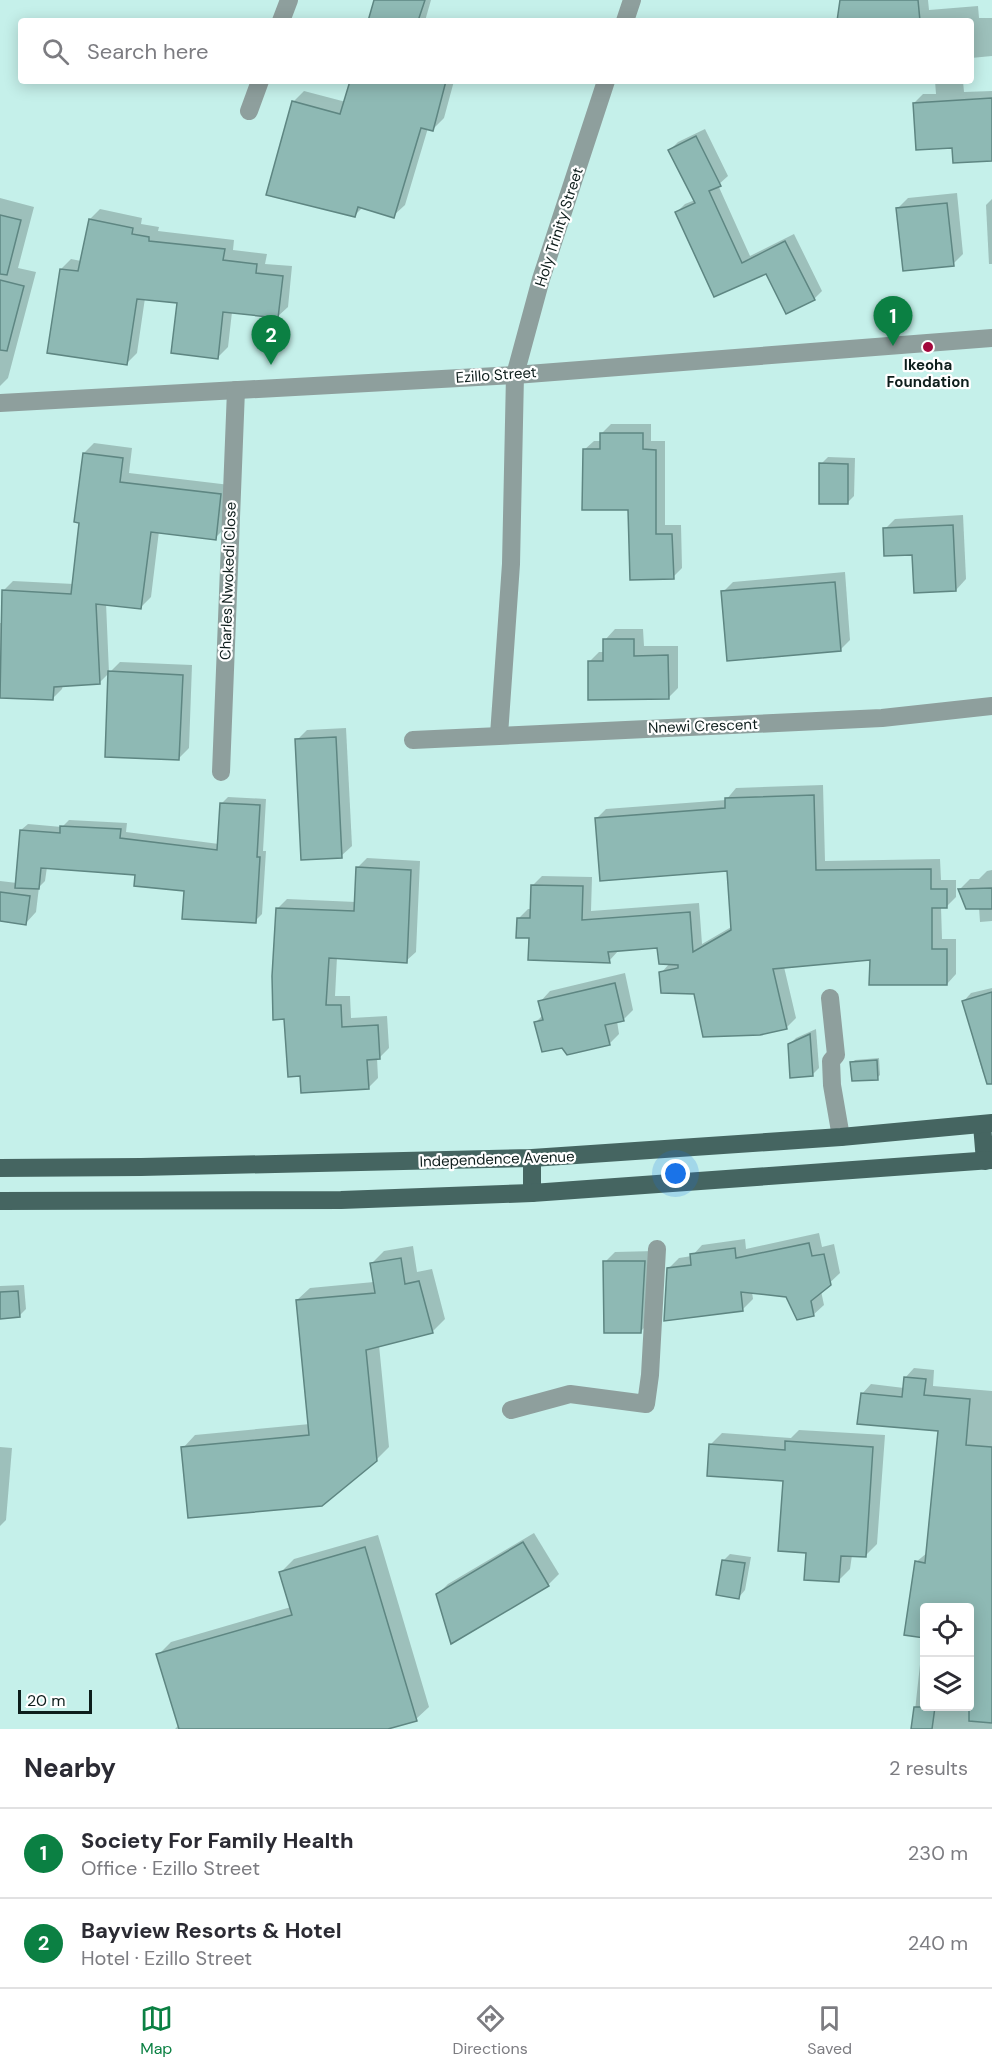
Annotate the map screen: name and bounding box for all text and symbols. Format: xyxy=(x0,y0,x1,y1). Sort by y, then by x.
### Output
search box xyxy=(18,18,974,84)
icon: search xyxy=(39,35,72,68)
text: Search here xyxy=(87,37,208,66)
street label: Holy Trinity Street xyxy=(530,165,588,289)
pin: 1 xyxy=(874,296,912,346)
pin: 2 xyxy=(252,316,290,365)
marker: Ikeoha Foundation xyxy=(921,340,935,354)
place label: Ikeoha Foundation xyxy=(886,355,970,392)
street label: Ezillo Street xyxy=(455,362,537,388)
street label: Charles Nwokedi Close xyxy=(215,501,241,661)
street label: Nnewi Crescent xyxy=(648,714,758,738)
street label: Independence Avenue xyxy=(419,1146,575,1172)
your location xyxy=(661,1159,690,1188)
map controls xyxy=(920,1603,974,1711)
button: locate xyxy=(920,1603,974,1657)
button: layers xyxy=(920,1657,974,1711)
scale bar xyxy=(18,1687,92,1714)
text: 20 m xyxy=(27,1690,66,1711)
text: Nearby xyxy=(24,1751,116,1785)
text: 2 results xyxy=(889,1755,968,1781)
text: Society For Family Health xyxy=(81,1826,353,1855)
text: 1 xyxy=(40,1840,47,1866)
text: 230 m xyxy=(908,1840,968,1866)
text: Office · Ezillo Street xyxy=(81,1855,260,1881)
text: Bayview Resorts & Hotel xyxy=(81,1916,342,1945)
text: 2 xyxy=(38,1930,49,1956)
text: 240 m xyxy=(908,1930,968,1956)
text: Hotel · Ezillo Street xyxy=(81,1945,252,1971)
tab: Map xyxy=(140,2002,173,2059)
tab: Directions xyxy=(452,2002,528,2059)
tab: Saved xyxy=(807,2002,852,2059)

